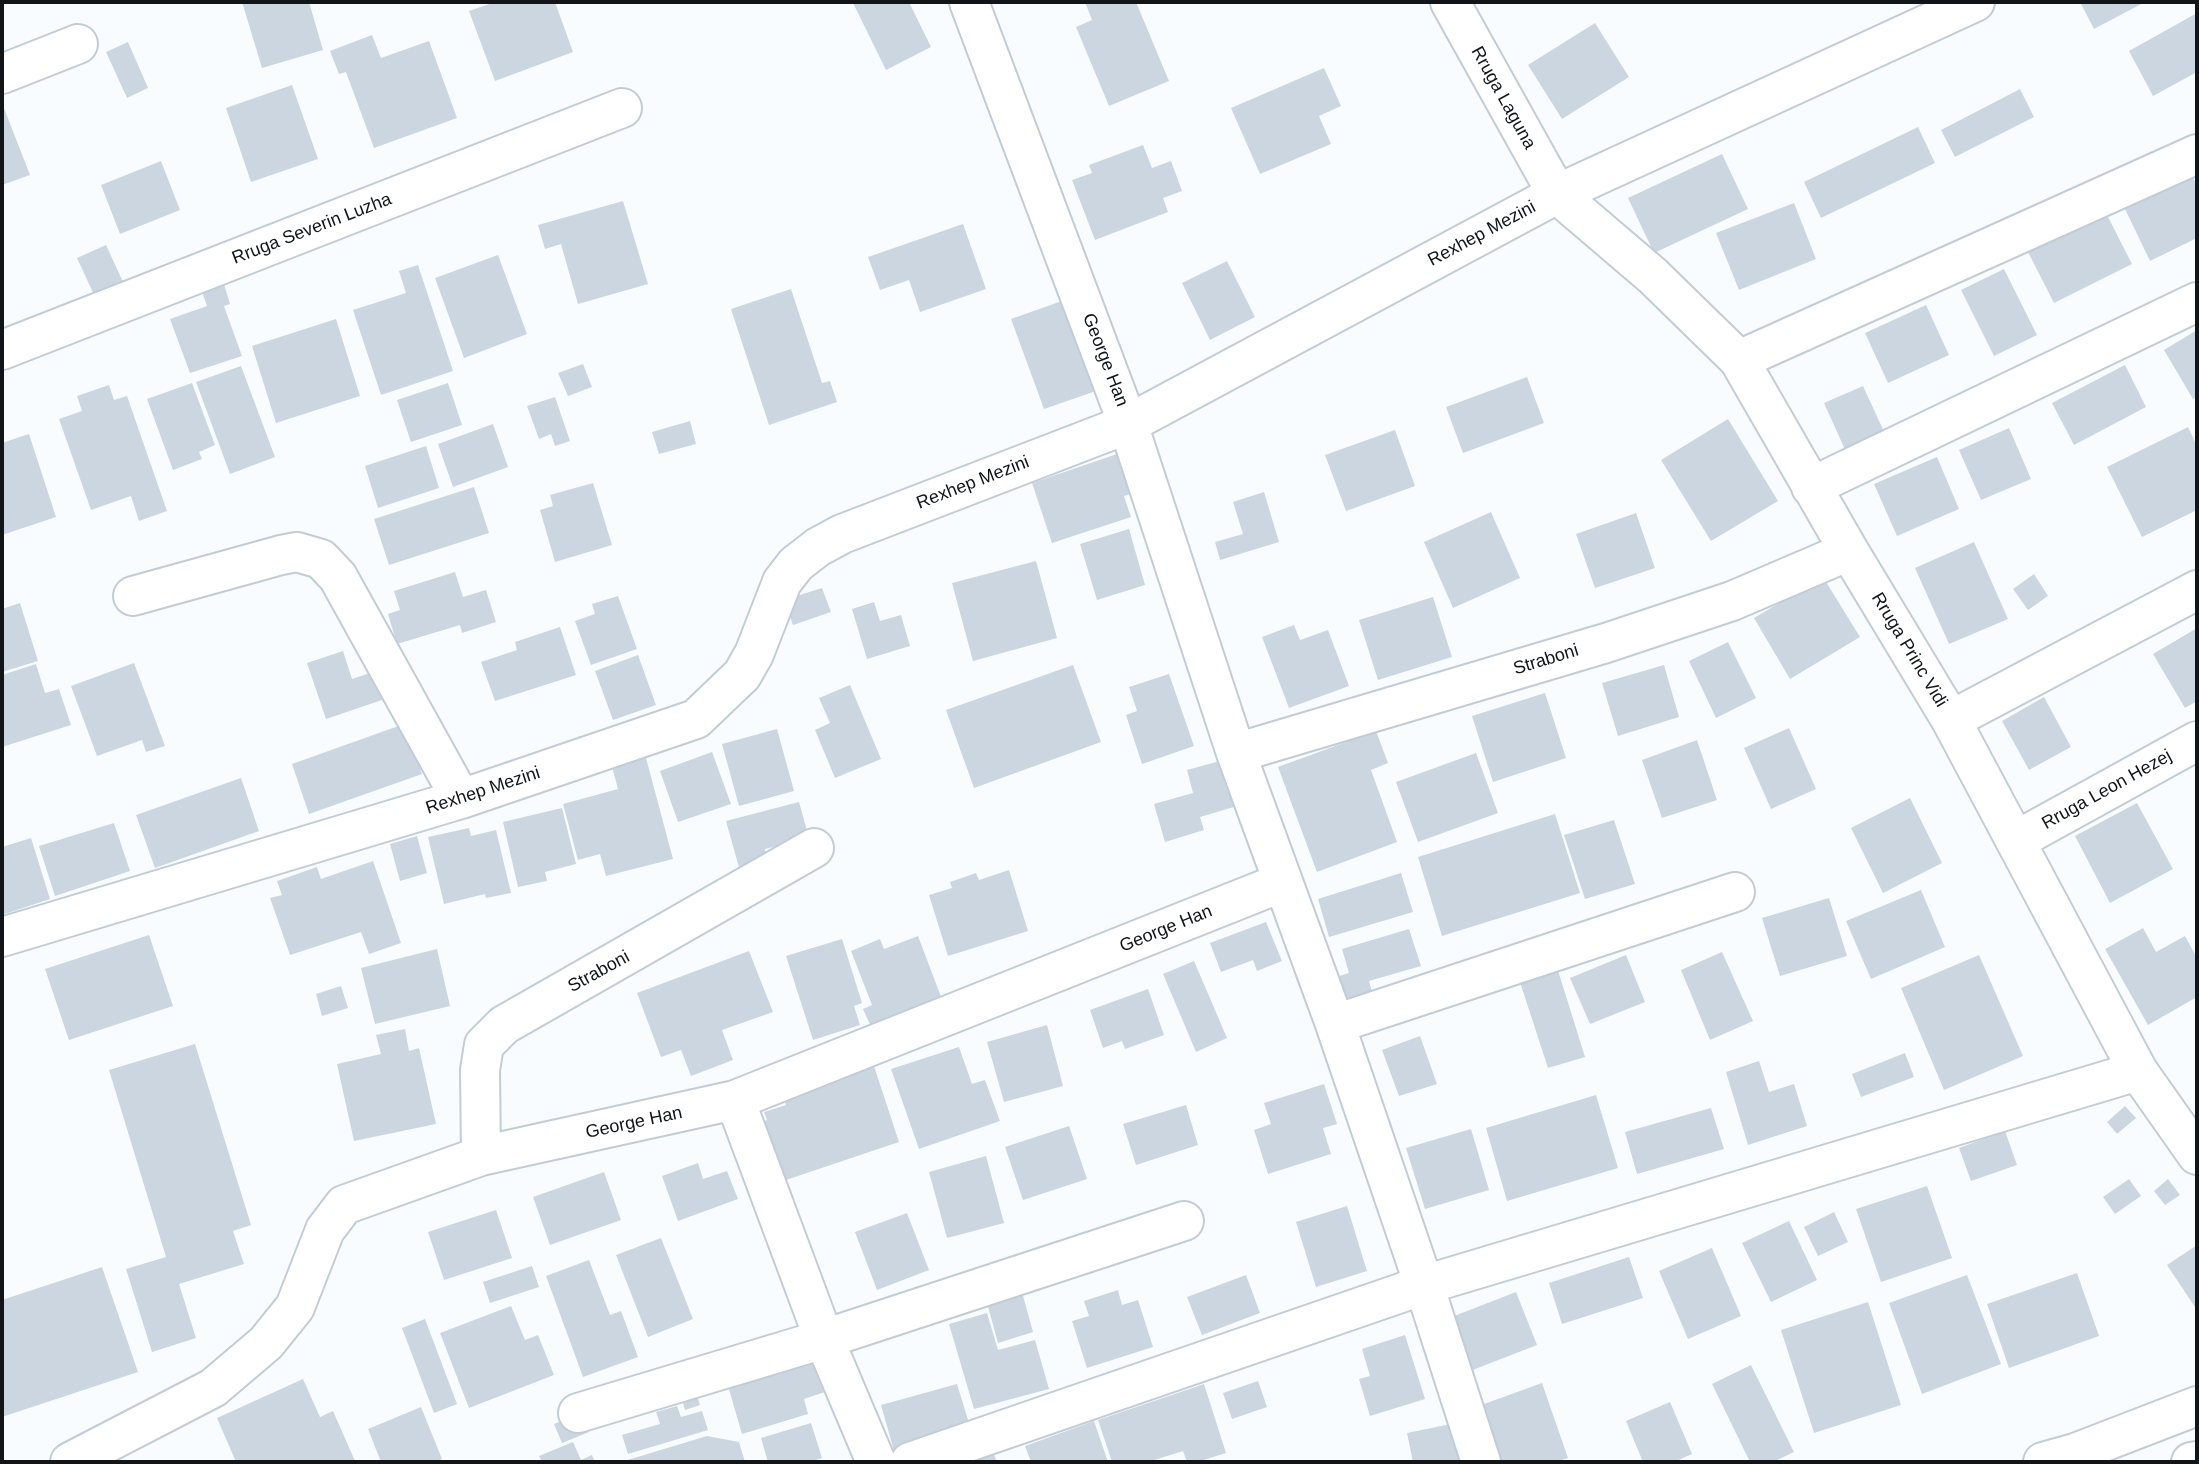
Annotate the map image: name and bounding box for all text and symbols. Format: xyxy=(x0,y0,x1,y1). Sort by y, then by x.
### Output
street label: Rruga Laguna xyxy=(1466,43,1540,153)
street label: Rruga Severin Luzha xyxy=(229,189,395,269)
street label: Rexhep Mezini xyxy=(1424,197,1540,271)
street label: George Han xyxy=(1077,310,1133,410)
street label: Rexhep Mezini xyxy=(914,452,1032,514)
street label: Rruga Princ Vidi xyxy=(1866,589,1952,711)
street label: Straboni xyxy=(1511,640,1581,680)
street label: Rruga Leon Hezej xyxy=(2038,745,2176,835)
street label: Rexhep Mezini xyxy=(423,762,543,820)
street label: George Han xyxy=(1116,901,1216,957)
street label: Straboni xyxy=(564,946,634,998)
street label: George Han xyxy=(584,1102,684,1144)

